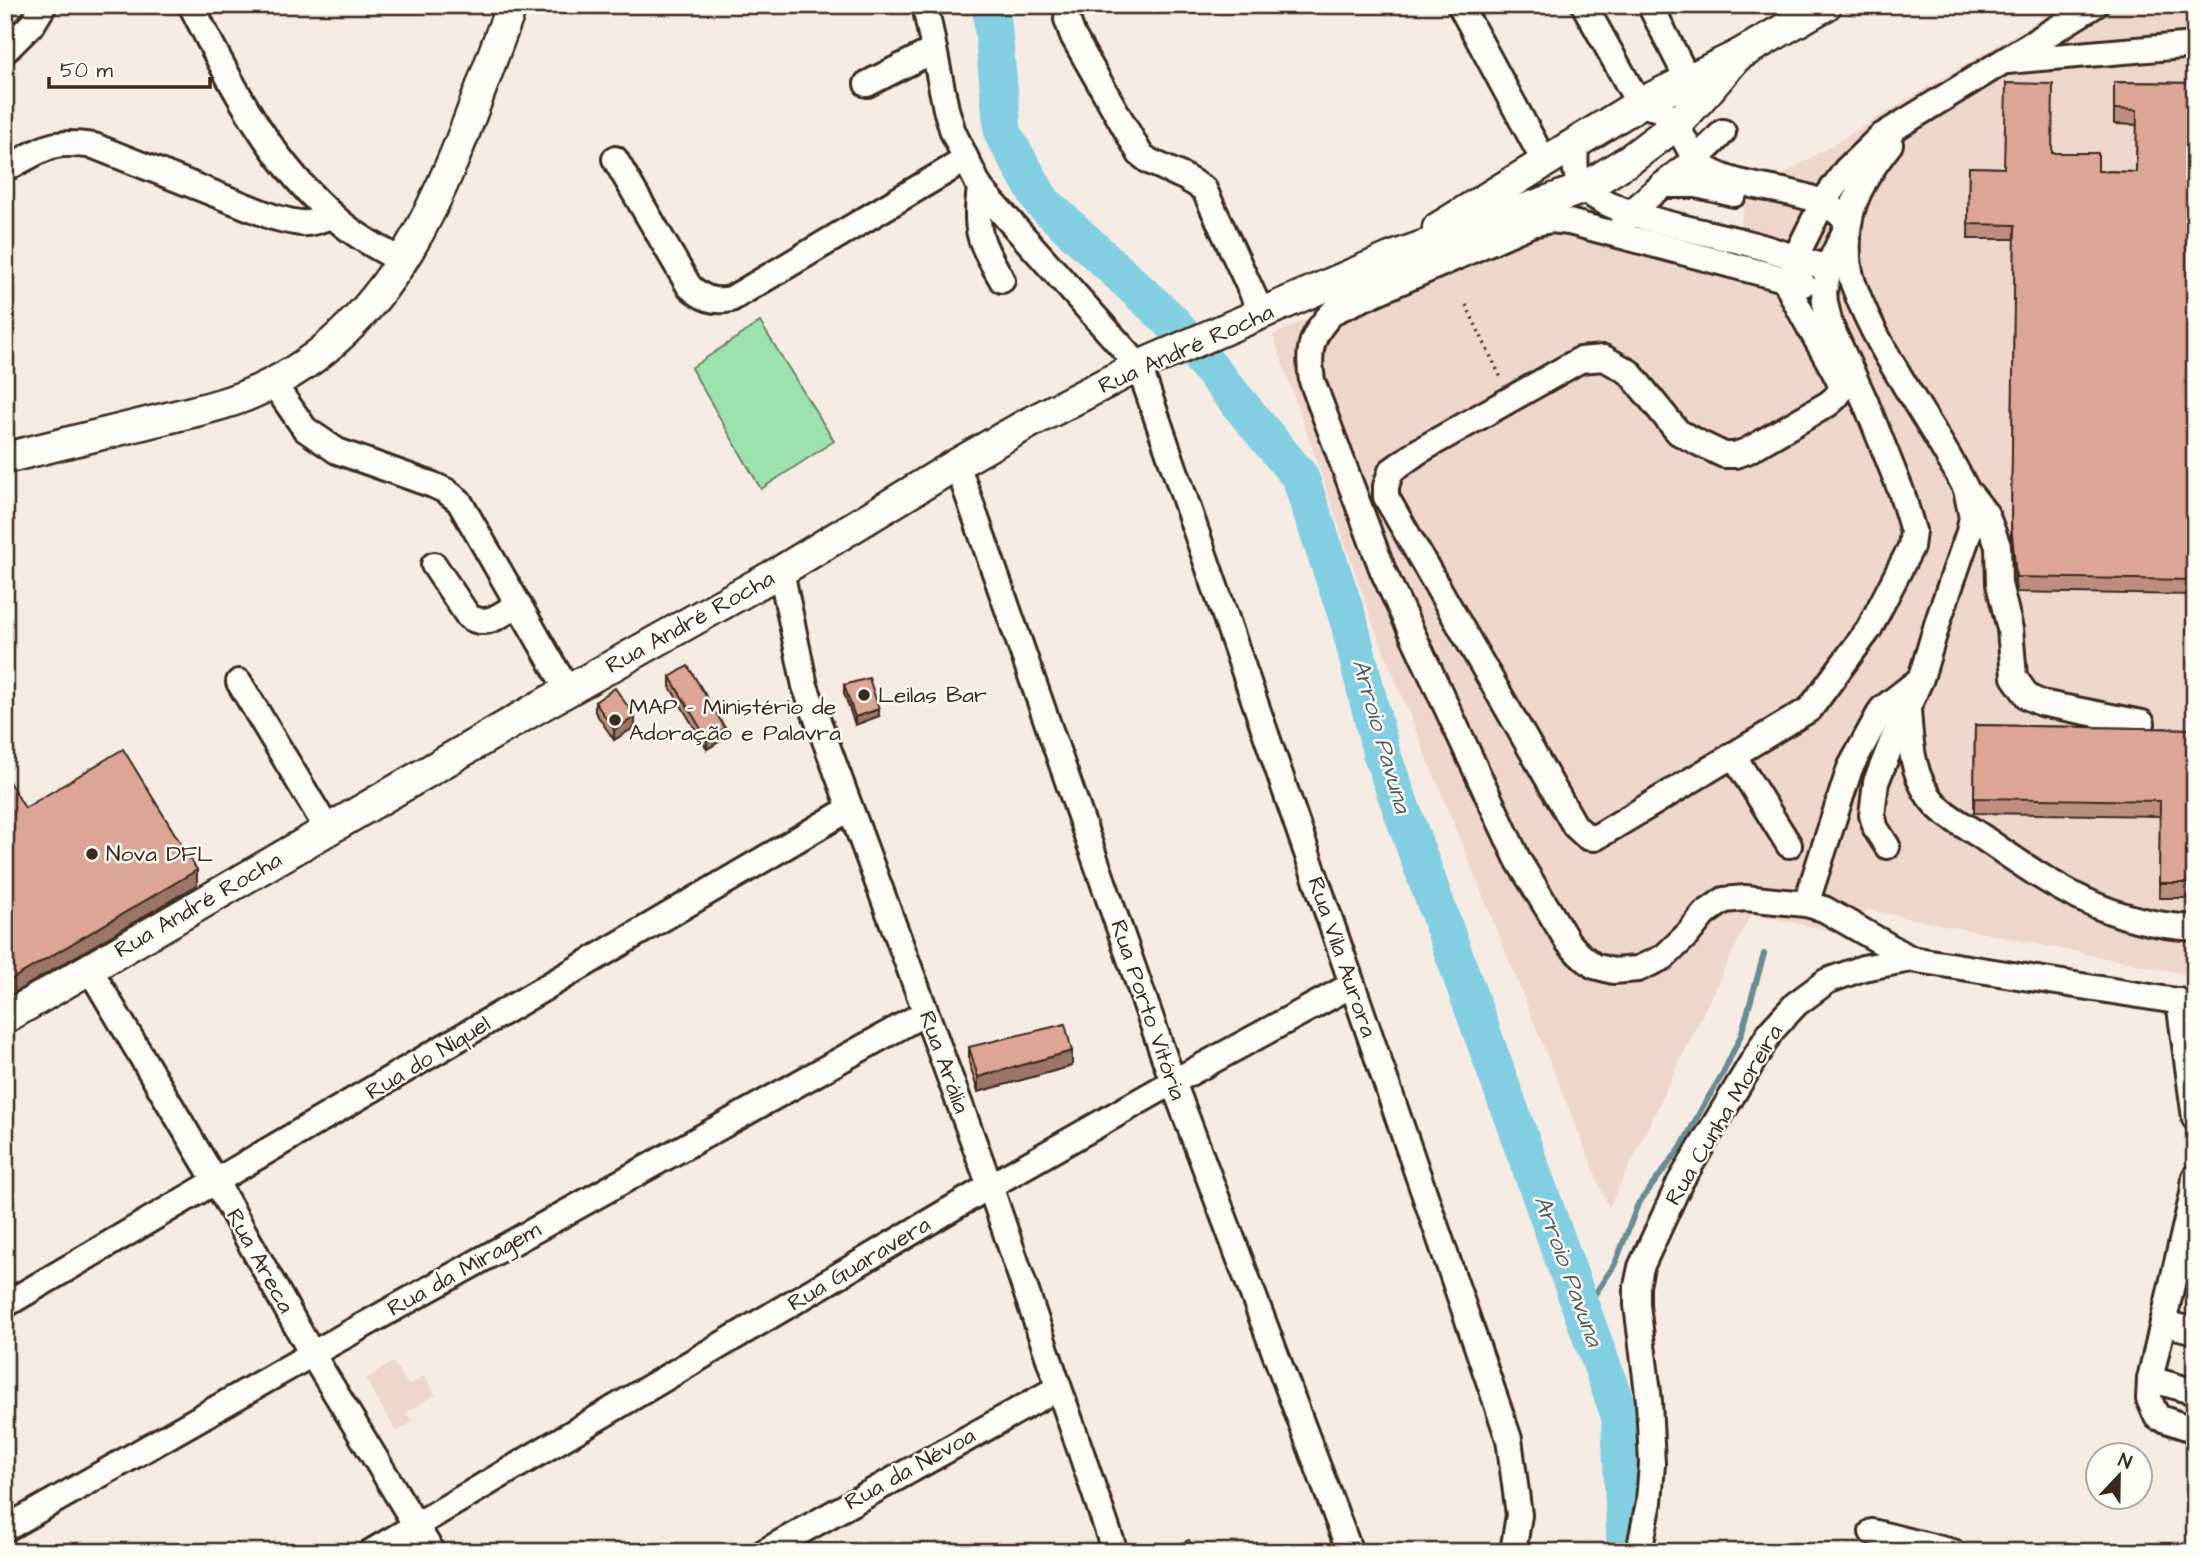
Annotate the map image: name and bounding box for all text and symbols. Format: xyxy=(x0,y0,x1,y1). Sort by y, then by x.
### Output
scale bar xyxy=(49,46,210,90)
text: 50 m xyxy=(60,56,114,85)
street label: Rua André Rocha xyxy=(1093,296,1279,402)
street label: Rua André Rocha xyxy=(600,562,780,682)
water label: Arroio Pavuna xyxy=(1343,655,1420,819)
place label: Leilas Bar xyxy=(878,679,987,711)
marker: Leilas Bar xyxy=(856,687,872,703)
place label: MAP - Ministério de Adoração e Palavra xyxy=(629,691,841,749)
marker: MAP - Ministério de Adoração e Palavra xyxy=(607,712,623,728)
place label: Nova DFL xyxy=(106,838,213,870)
street label: Rua André Rocha xyxy=(108,844,288,966)
marker: Nova DFL xyxy=(84,846,100,862)
street label: Rua Vila Aurora xyxy=(1300,872,1385,1042)
street label: Rua Porto Vitória xyxy=(1102,916,1194,1105)
street label: Rua Arália xyxy=(911,1006,977,1118)
street label: Rua do Níquel xyxy=(360,1008,496,1108)
street label: Rua Cunha Moreira xyxy=(1657,1018,1791,1211)
water label: Arroio Pavuna xyxy=(1525,1191,1612,1353)
street label: Rua Areca xyxy=(218,1203,302,1319)
street label: Rua Guaravera xyxy=(782,1209,937,1319)
street label: Rua da Miragem xyxy=(382,1214,547,1325)
street label: Rua da Névoa xyxy=(839,1420,981,1518)
north arrow xyxy=(2084,1442,2154,1512)
text: N xyxy=(2114,1447,2135,1476)

